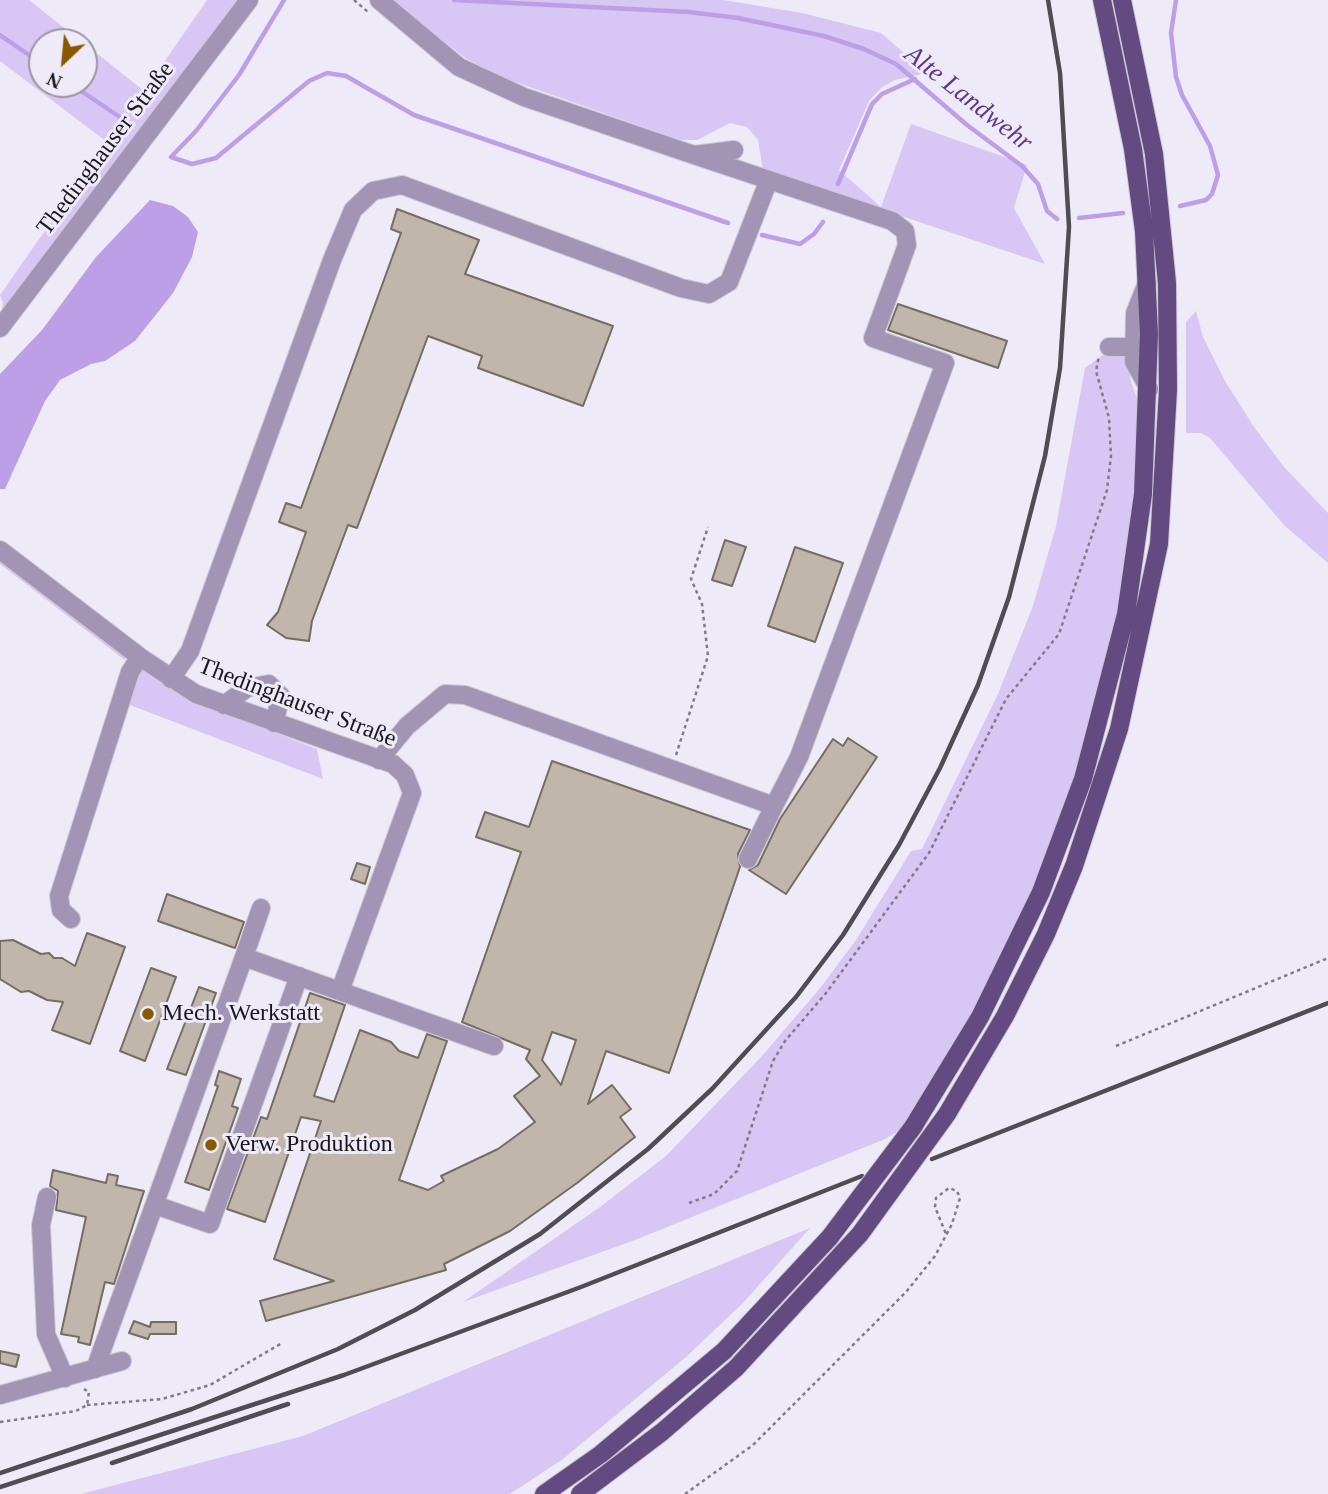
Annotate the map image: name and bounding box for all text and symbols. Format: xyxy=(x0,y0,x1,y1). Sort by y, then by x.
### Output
north arrow xyxy=(28,28,98,98)
water label: Alte Landwehr xyxy=(898,39,1038,159)
street label: Thedinghauser Straße xyxy=(31,57,181,241)
text: N xyxy=(44,68,65,93)
street label: Thedinghauser Straße xyxy=(194,652,400,754)
place label: Mech. Werkstatt xyxy=(162,1000,320,1028)
marker: Mech. Werkstatt xyxy=(140,1006,156,1022)
place label: Verw. Produktion xyxy=(225,1131,393,1159)
marker: Verw. Produktion xyxy=(203,1137,219,1153)

